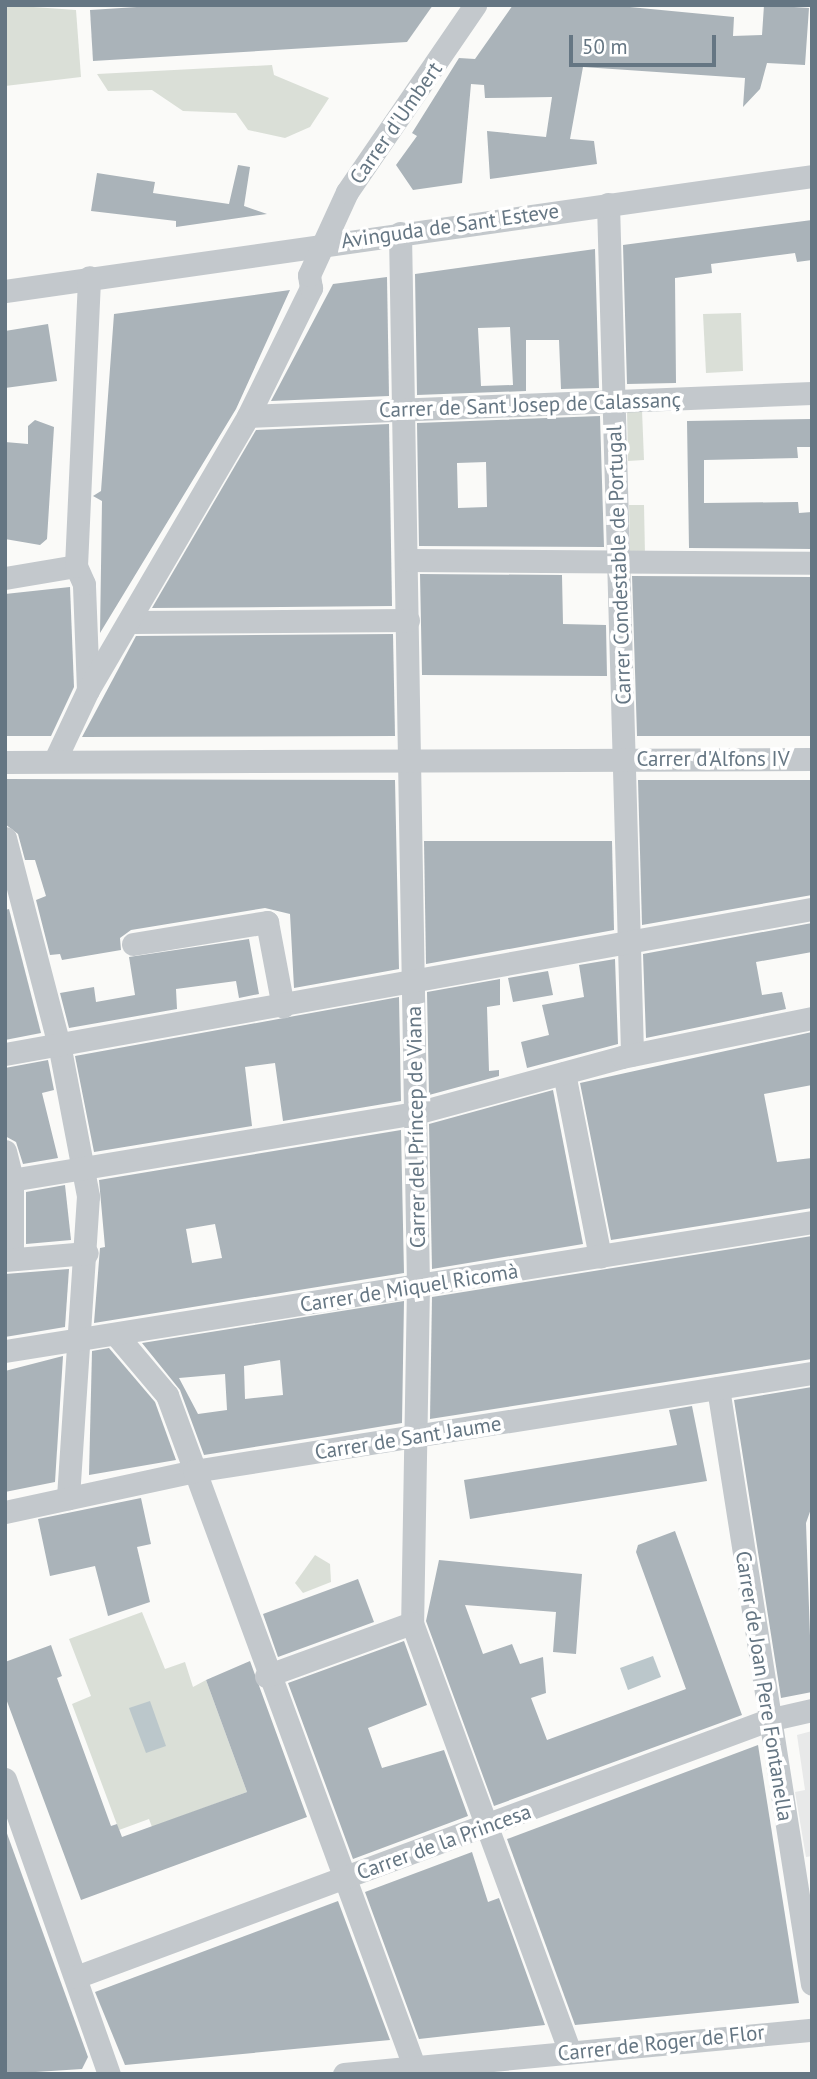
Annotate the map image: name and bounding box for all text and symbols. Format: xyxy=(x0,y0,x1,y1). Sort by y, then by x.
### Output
scale bar xyxy=(572,21,719,65)
text: 50 m xyxy=(582,33,628,60)
street label: Carrer d'Umbert xyxy=(345,57,447,189)
street label: Avinguda de Sant Esteve xyxy=(339,198,561,254)
street label: Carrer de Sant Josep de Calassanç xyxy=(379,387,681,423)
street label: Carrer Condestable de Portugal xyxy=(602,425,636,705)
street label: Carrer d'Alfons IV xyxy=(636,746,790,772)
street label: Carrer del Príncep de Viana xyxy=(401,1005,431,1249)
street label: Carrer de Miquel Ricomà xyxy=(298,1258,520,1318)
street label: Carrer de Sant Jaume xyxy=(313,1411,503,1465)
street label: Carrer de Joan Pere Fontanella xyxy=(730,1549,798,1823)
street label: Carrer de la Princesa xyxy=(353,1799,535,1885)
street label: Carrer de Roger de Flor xyxy=(556,2020,766,2066)

